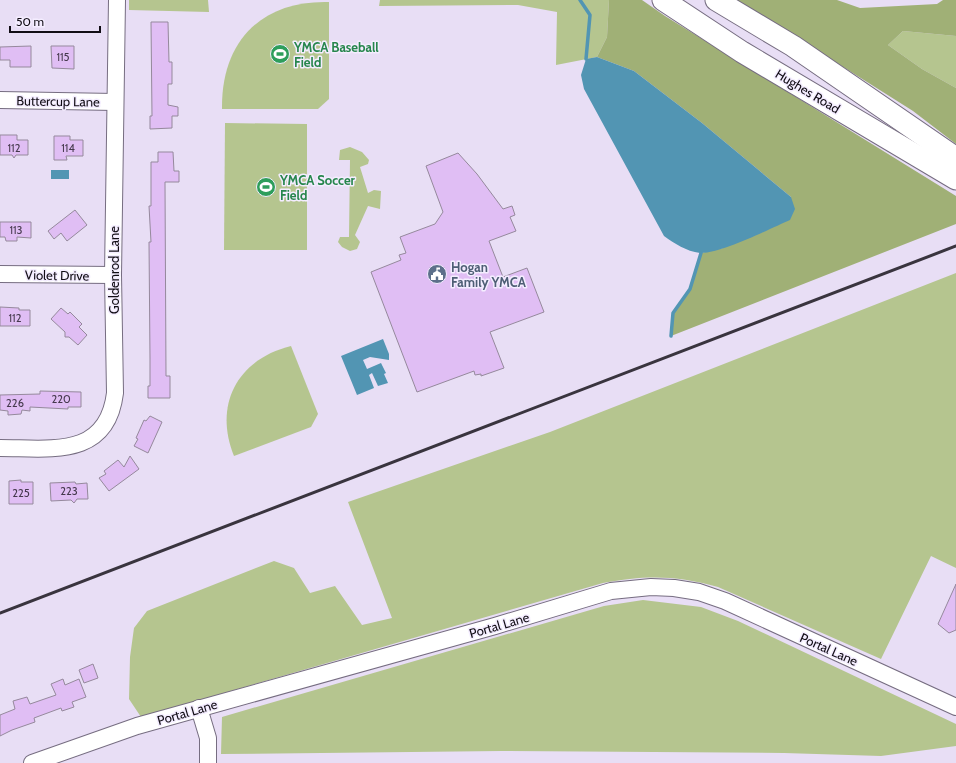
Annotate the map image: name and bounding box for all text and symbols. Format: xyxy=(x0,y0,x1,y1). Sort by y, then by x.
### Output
scale bar xyxy=(10,8,100,34)
text: 50 m xyxy=(16,14,44,29)
place label: YMCA Baseball Field xyxy=(293,39,379,70)
sports icon: YMCA Baseball Field xyxy=(269,43,291,65)
house number: 115 xyxy=(56,50,70,64)
street label: Hughes Road xyxy=(773,65,843,117)
street label: Buttercup Lane xyxy=(16,92,100,110)
house number: 112 xyxy=(8,141,21,155)
house number: 114 xyxy=(61,141,75,155)
place label: YMCA Soccer Field xyxy=(279,172,356,203)
sports icon: YMCA Soccer Field xyxy=(255,176,277,198)
house number: 113 xyxy=(9,223,23,237)
street label: Goldenrod Lane xyxy=(106,226,122,314)
place label: Hogan Family YMCA xyxy=(451,259,527,290)
public building icon: Hogan Family YMCA xyxy=(426,263,448,285)
street label: Violet Drive xyxy=(25,266,90,284)
house number: 112 xyxy=(9,311,22,325)
house number: 220 xyxy=(51,392,71,406)
house number: 226 xyxy=(6,396,24,410)
house number: 223 xyxy=(60,484,78,498)
house number: 225 xyxy=(12,486,30,500)
street label: Portal Lane xyxy=(467,609,531,641)
street label: Portal Lane xyxy=(798,629,861,669)
street label: Portal Lane xyxy=(155,696,219,728)

